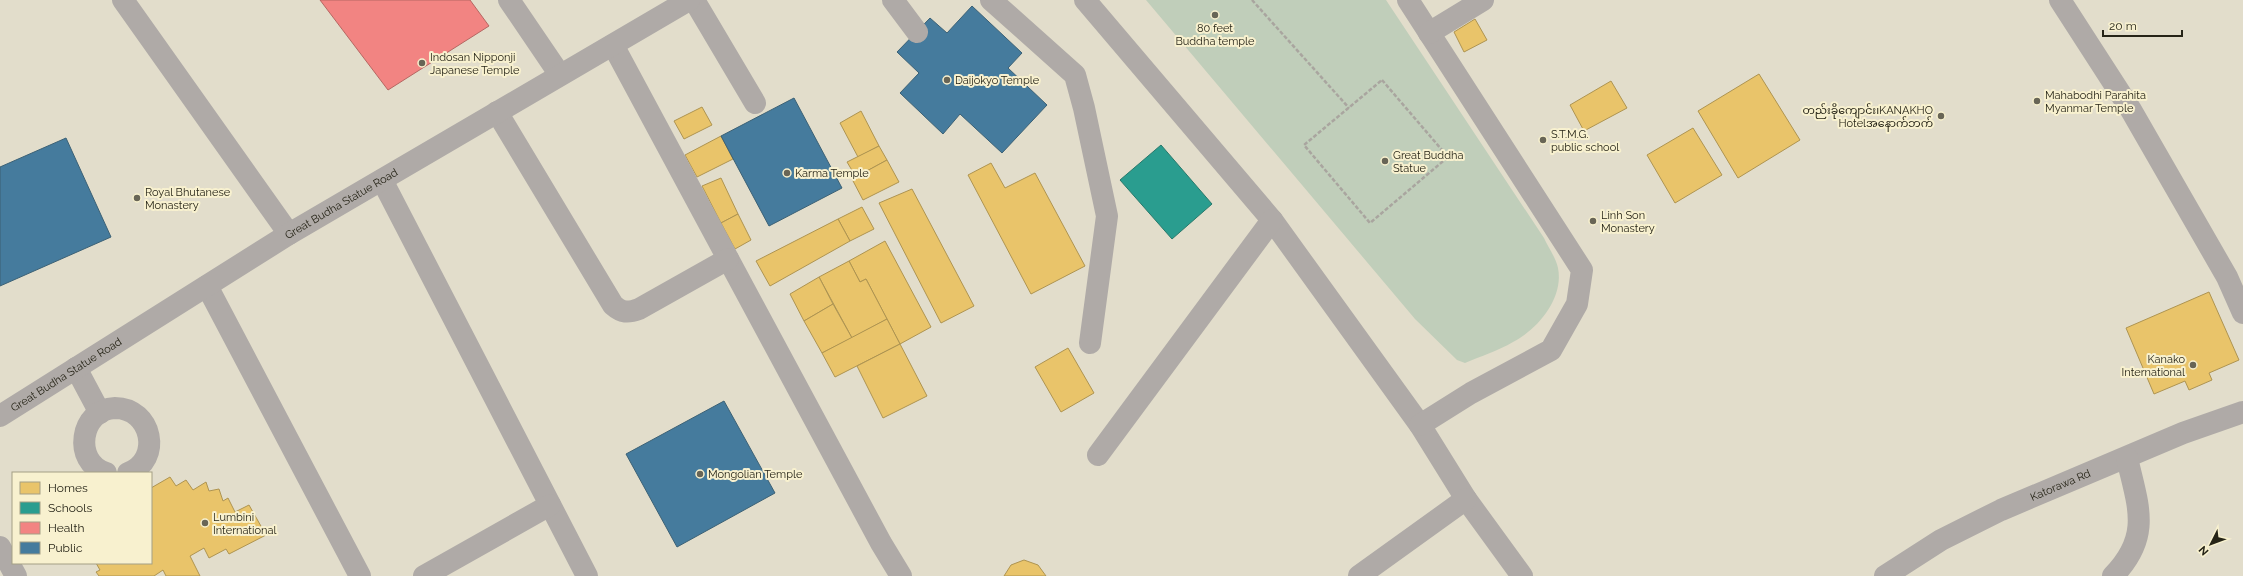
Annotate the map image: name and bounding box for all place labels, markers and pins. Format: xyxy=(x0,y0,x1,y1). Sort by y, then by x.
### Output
marker: 80 feet Buddha temple xyxy=(1210,10,1220,20)
place label: 80 feet Buddha temple xyxy=(1175,22,1255,48)
place label: Indosan Nipponji Japanese Temple xyxy=(430,51,520,77)
marker: Indosan Nipponji Japanese Temple xyxy=(417,58,427,68)
place label: Daijokyo Temple xyxy=(955,74,1040,87)
marker: Daijokyo Temple xyxy=(942,75,952,85)
place label: Mahabodhi Parahita Myanmar Temple xyxy=(2045,89,2146,115)
marker: Mahabodhi Parahita Myanmar Temple xyxy=(2032,96,2042,106)
place label: တည်းခိုကျောင်း၊KANAKHO Hotelအနောက်ဘက် xyxy=(1802,103,1933,132)
marker: တည်းခိုကျောင်း၊KANAKHO Hotelအနောက်ဘက် xyxy=(1936,111,1946,121)
place label: S.T.M.G. public school xyxy=(1551,128,1619,154)
marker: S.T.M.G. public school xyxy=(1538,135,1548,145)
place label: Great Buddha Statue xyxy=(1393,149,1463,175)
marker: Great Buddha Statue xyxy=(1380,156,1390,166)
place label: Karma Temple xyxy=(795,167,869,180)
marker: Karma Temple xyxy=(782,168,792,178)
place label: Royal Bhutanese Monastery xyxy=(145,186,231,212)
marker: Royal Bhutanese Monastery xyxy=(132,193,142,203)
place label: Linh Son Monastery xyxy=(1601,209,1655,235)
marker: Linh Son Monastery xyxy=(1588,216,1598,226)
place label: Kanako International xyxy=(2122,353,2185,379)
marker: Kanako International xyxy=(2188,360,2198,370)
place label: Mongolian Temple xyxy=(708,468,803,481)
marker: Mongolian Temple xyxy=(695,469,705,479)
place label: Lumbini International xyxy=(213,511,276,537)
marker: Lumbini International xyxy=(200,518,210,528)

